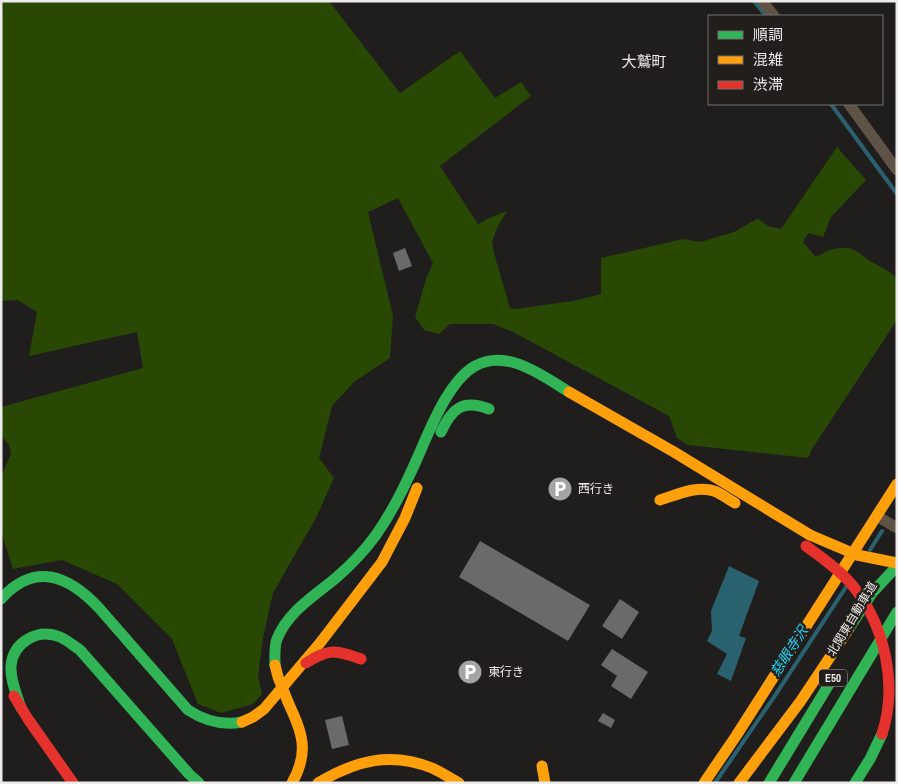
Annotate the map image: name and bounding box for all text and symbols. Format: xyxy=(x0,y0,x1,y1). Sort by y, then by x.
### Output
legend xyxy=(708,15,883,105)
text: 順調 xyxy=(753,24,783,45)
text: 混雑 xyxy=(753,49,783,70)
district label: 大鷲町 xyxy=(621,51,667,72)
text: 渋滞 xyxy=(753,74,783,95)
parking icon: 西行き xyxy=(547,476,573,502)
place label: 西行き xyxy=(578,481,614,497)
street label: 北関東自動車道 xyxy=(824,579,880,659)
water label: 慈眼寺沢 xyxy=(766,621,813,679)
parking icon: 東行き xyxy=(457,659,483,685)
place label: 東行き xyxy=(488,664,524,680)
road number: E50 xyxy=(819,670,847,686)

